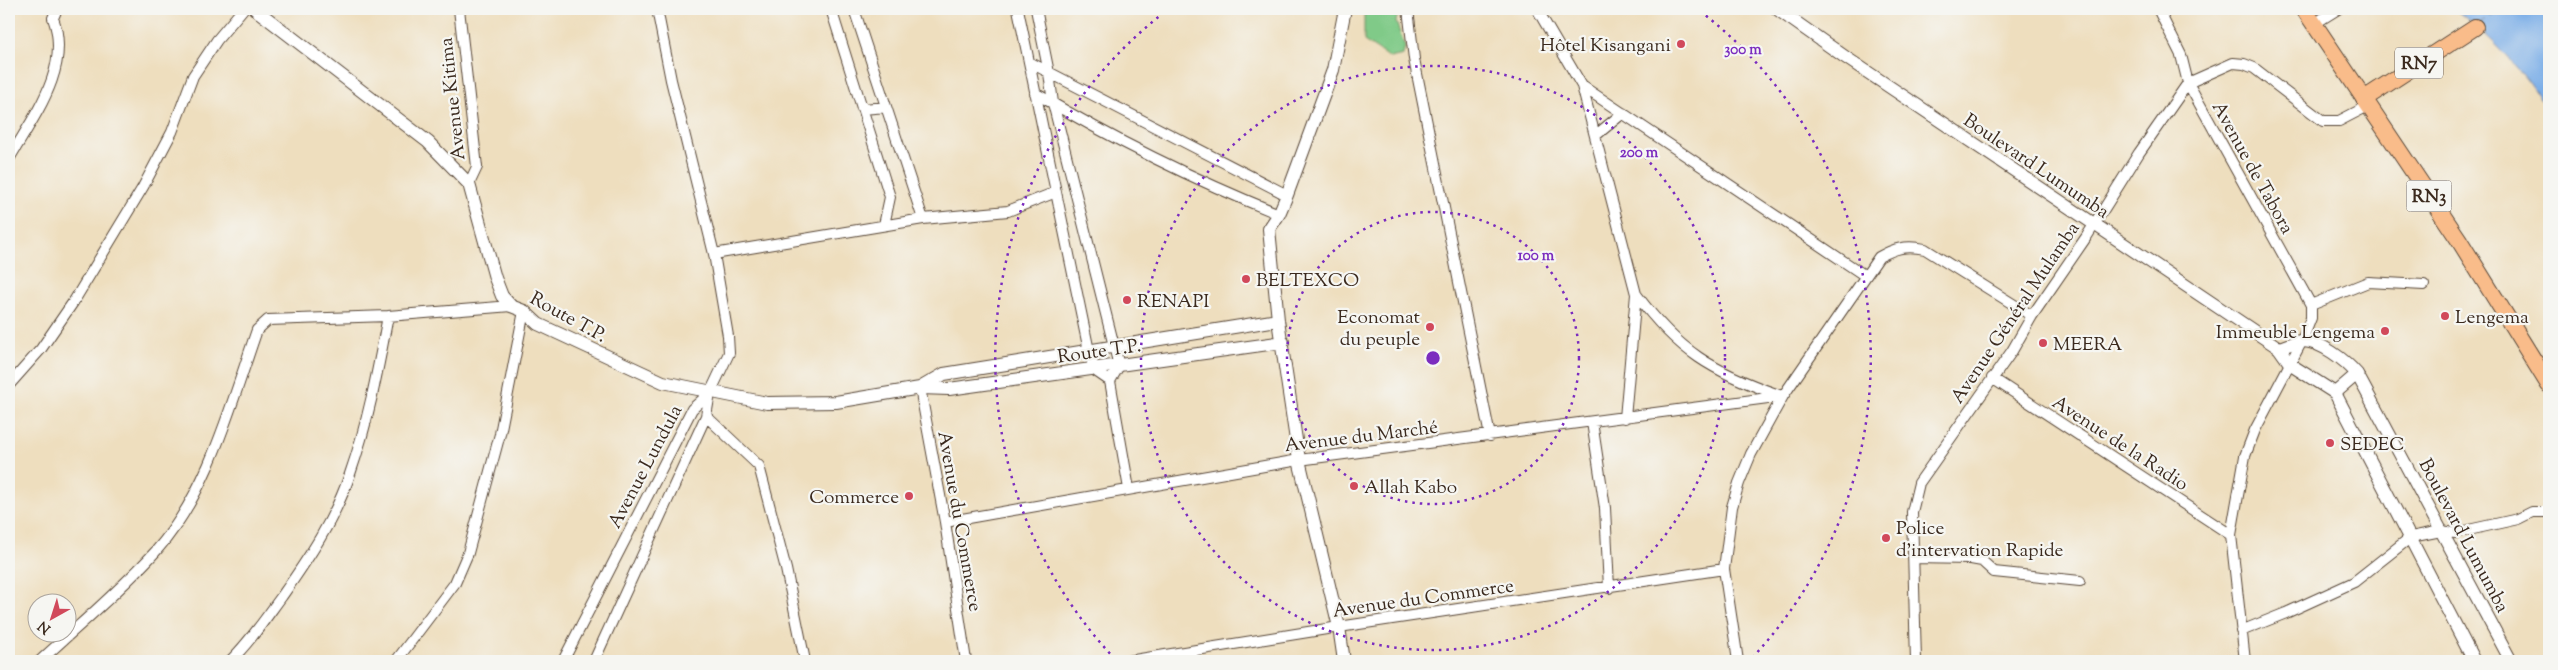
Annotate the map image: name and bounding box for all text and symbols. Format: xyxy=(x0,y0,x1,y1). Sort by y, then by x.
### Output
place label: Hôtel Kisangani xyxy=(1540,33,1671,60)
street label: Avenue Kitima xyxy=(434,36,473,161)
marker: Hôtel Kisangani xyxy=(1675,38,1687,50)
text: 300 m xyxy=(1724,40,1762,61)
road number: RN7 xyxy=(2395,48,2443,78)
street label: Avenue de Tabora xyxy=(2204,97,2300,240)
street label: Boulevard Lumumba xyxy=(1957,108,2114,226)
text: 200 m xyxy=(1620,143,1659,164)
road number: RN3 xyxy=(2406,180,2452,212)
street label: Avenue Général Mulamba xyxy=(1945,217,2087,410)
text: 100 m xyxy=(1518,246,1555,267)
place label: BELTEXCO xyxy=(1256,268,1359,295)
marker: BELTEXCO xyxy=(1240,273,1252,285)
street label: Route T.P. xyxy=(524,286,611,350)
place label: RENAPI xyxy=(1137,289,1209,316)
marker: RENAPI xyxy=(1121,294,1133,306)
place label: Economat du peuple xyxy=(1337,305,1420,354)
place label: Lengema xyxy=(2455,305,2529,332)
marker: Lengema xyxy=(2439,310,2451,322)
place label: Immeuble Lengema xyxy=(2216,320,2375,347)
marker: Economat du peuple xyxy=(1424,321,1436,333)
marker: Immeuble Lengema xyxy=(2379,325,2391,337)
place label: MEERA xyxy=(2053,332,2123,359)
street label: Route T.P. xyxy=(1056,333,1143,372)
marker: MEERA xyxy=(2037,337,2049,349)
centre of rings xyxy=(1424,349,1442,367)
street label: Avenue de la Radio xyxy=(2046,390,2193,498)
street label: Avenue Lundula xyxy=(602,400,690,534)
street label: Avenue du Marché xyxy=(1283,415,1440,460)
street label: Avenue du Commerce xyxy=(929,429,988,614)
place label: SEDEC xyxy=(2340,432,2405,459)
marker: SEDEC xyxy=(2324,437,2336,449)
street label: Boulevard Lumumba xyxy=(2411,454,2515,618)
place label: Allah Kabo xyxy=(1364,475,1457,502)
marker: Allah Kabo xyxy=(1348,480,1360,492)
place label: Commerce xyxy=(809,485,899,512)
marker: Commerce xyxy=(903,490,915,502)
place label: Police d'intervation Rapide xyxy=(1896,516,2063,565)
marker: Police d'intervation Rapide xyxy=(1880,532,1892,544)
street label: Avenue du Commerce xyxy=(1331,573,1516,626)
north arrow xyxy=(28,592,78,642)
text: N xyxy=(34,615,56,638)

